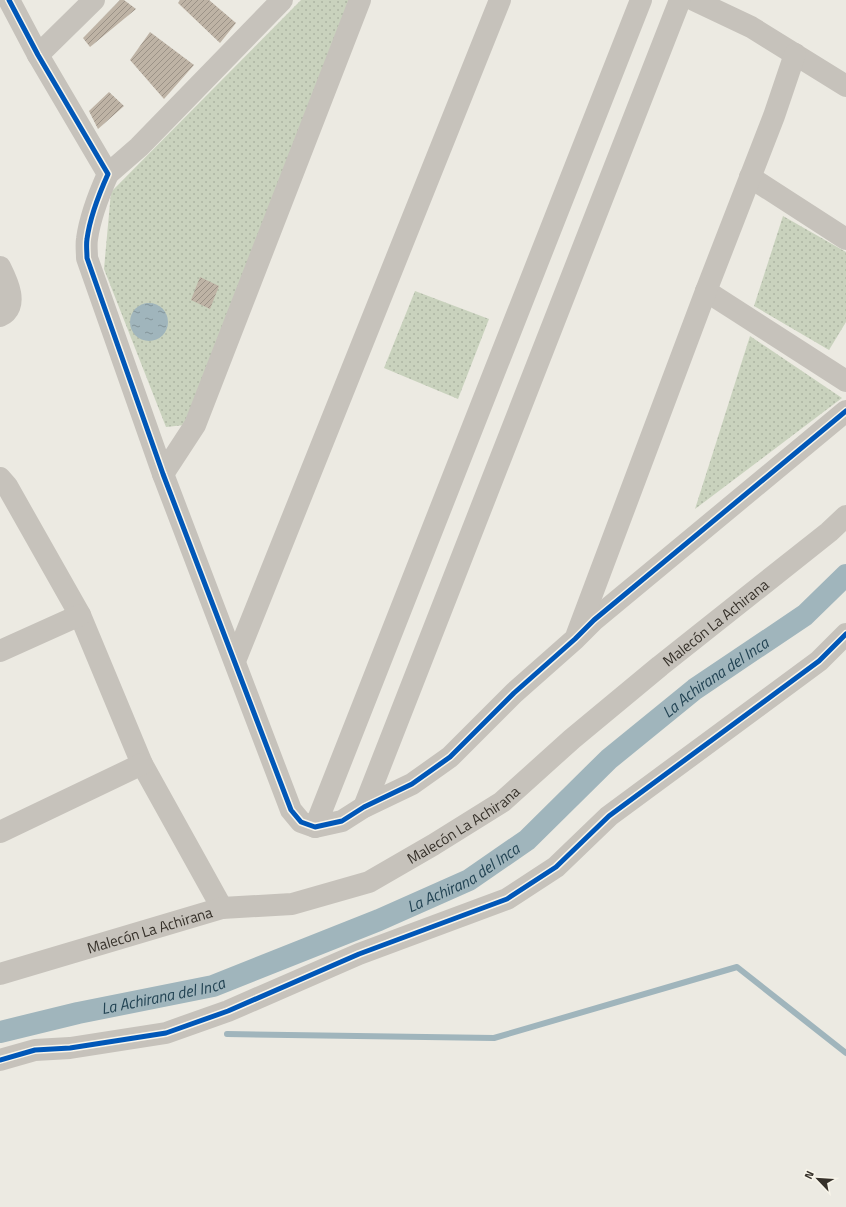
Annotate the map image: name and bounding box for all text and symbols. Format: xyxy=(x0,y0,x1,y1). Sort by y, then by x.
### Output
street label: Malecón La Achirana xyxy=(657,573,774,672)
water label: La Achirana del Inca xyxy=(657,630,774,723)
street label: Malecón La Achirana xyxy=(402,780,525,869)
water label: La Achirana del Inca xyxy=(403,836,525,918)
street label: Malecón La Achirana xyxy=(84,900,216,959)
water label: La Achirana del Inca xyxy=(99,970,229,1020)
north arrow xyxy=(798,1159,838,1199)
text: N xyxy=(800,1168,818,1182)

